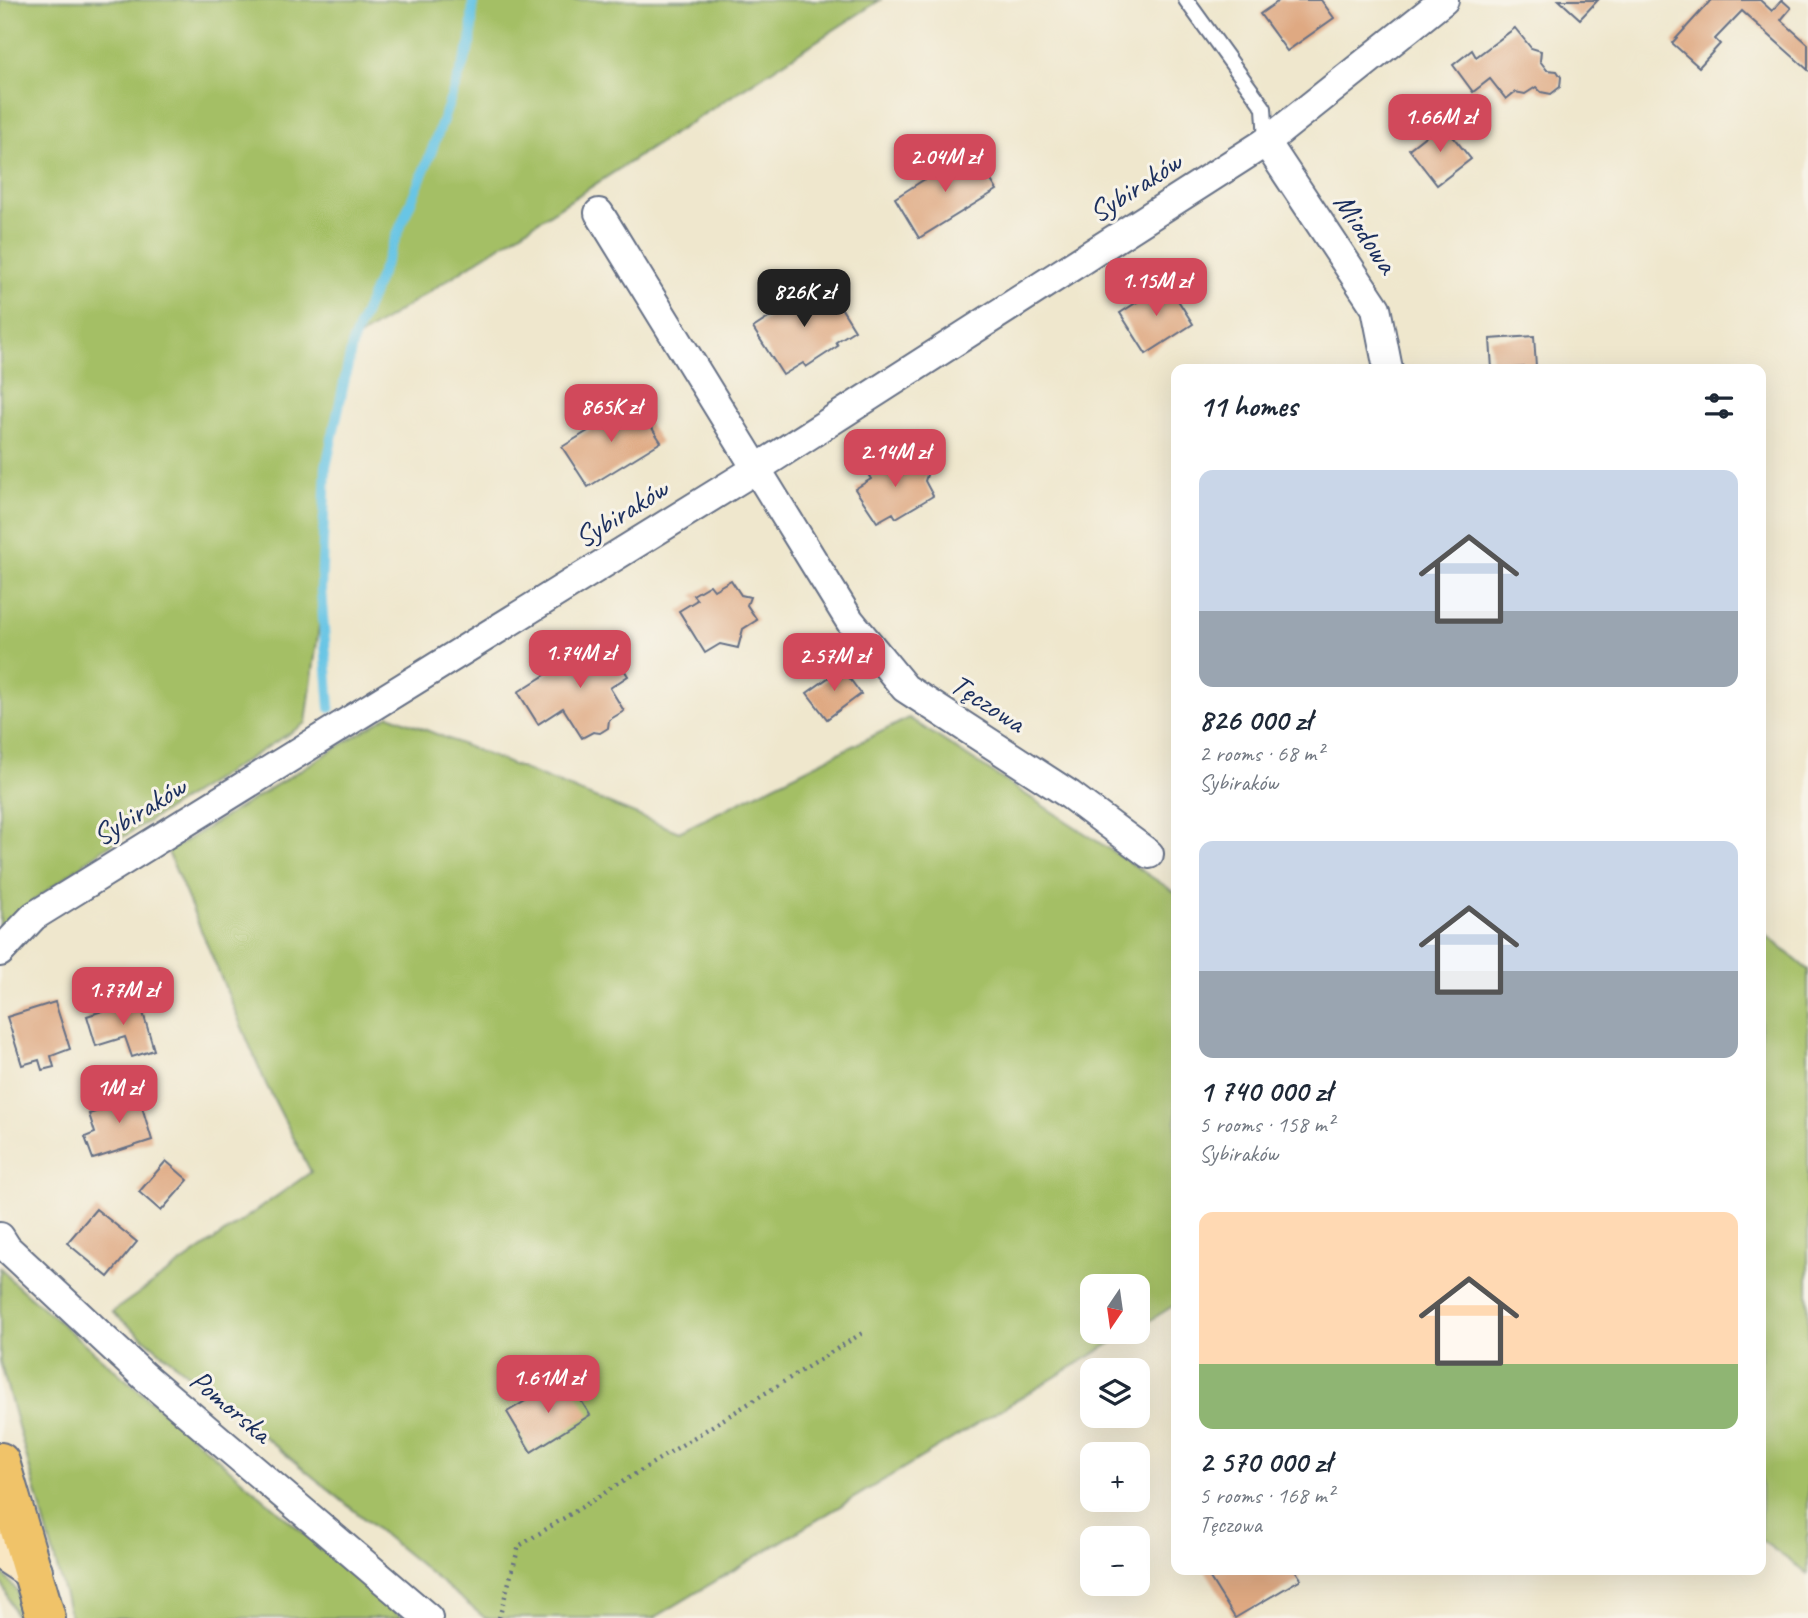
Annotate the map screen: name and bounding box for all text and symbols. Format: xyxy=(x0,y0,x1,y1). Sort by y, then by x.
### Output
pin: 1.66M zł xyxy=(1368,94,1512,154)
text: 1.66M zł xyxy=(1404,102,1476,131)
pin: 2.04M zł xyxy=(873,134,1017,194)
text: 2.04M zł xyxy=(910,142,980,171)
street label: Sybiraków xyxy=(1081,142,1191,231)
street label: Miodowa xyxy=(1325,185,1408,282)
pin: 1.15M zł xyxy=(1084,258,1228,318)
text: 1.15M zł xyxy=(1121,266,1191,295)
pin: 826K zł xyxy=(739,270,869,329)
text: 826K zł xyxy=(773,277,835,306)
pin: 865K zł xyxy=(546,384,676,444)
text: 11 homes xyxy=(1199,387,1297,425)
icon: filters xyxy=(1700,387,1738,425)
text: 865K zł xyxy=(581,392,641,421)
pin: 2.14M zł xyxy=(823,430,967,489)
text: 2.14M zł xyxy=(860,437,930,466)
street label: Sybiraków xyxy=(567,468,677,556)
icon: home xyxy=(1406,516,1532,642)
pin: 1.74M zł xyxy=(508,630,652,690)
pin: 2.57M zł xyxy=(762,634,906,693)
text: 1.74M zł xyxy=(545,638,615,667)
text: 2.57M zł xyxy=(799,641,869,670)
street label: Tęczowa xyxy=(943,665,1034,742)
text: 826 000 zł xyxy=(1199,701,1311,739)
text: 2 rooms · 68 m² xyxy=(1199,739,1323,768)
street label: Sybiraków xyxy=(85,766,195,854)
text: Sybiraków xyxy=(1199,768,1278,797)
icon: home xyxy=(1406,887,1532,1013)
pin: 1.77M zł xyxy=(51,968,195,1027)
text: 1.77M zł xyxy=(88,975,158,1004)
pin: 1M zł xyxy=(70,1066,168,1125)
text: 1 740 000 zł xyxy=(1199,1072,1331,1110)
text: 1M zł xyxy=(96,1073,142,1102)
text: 5 rooms · 158 m² xyxy=(1199,1110,1334,1139)
text: Sybiraków xyxy=(1199,1139,1278,1168)
icon: home xyxy=(1406,1258,1532,1384)
north arrow xyxy=(1080,1274,1150,1344)
map controls xyxy=(1080,1274,1150,1596)
pin: 1.61M zł xyxy=(476,1356,620,1415)
button: layers xyxy=(1080,1358,1150,1428)
street label: Pomorska xyxy=(182,1361,282,1453)
text: 1.61M zł xyxy=(513,1363,583,1392)
button: + xyxy=(1080,1442,1150,1512)
text: 2 570 000 zł xyxy=(1199,1443,1331,1481)
text: 5 rooms · 168 m² xyxy=(1199,1481,1334,1510)
text: Tęczowa xyxy=(1199,1510,1262,1539)
button: − xyxy=(1080,1526,1150,1596)

